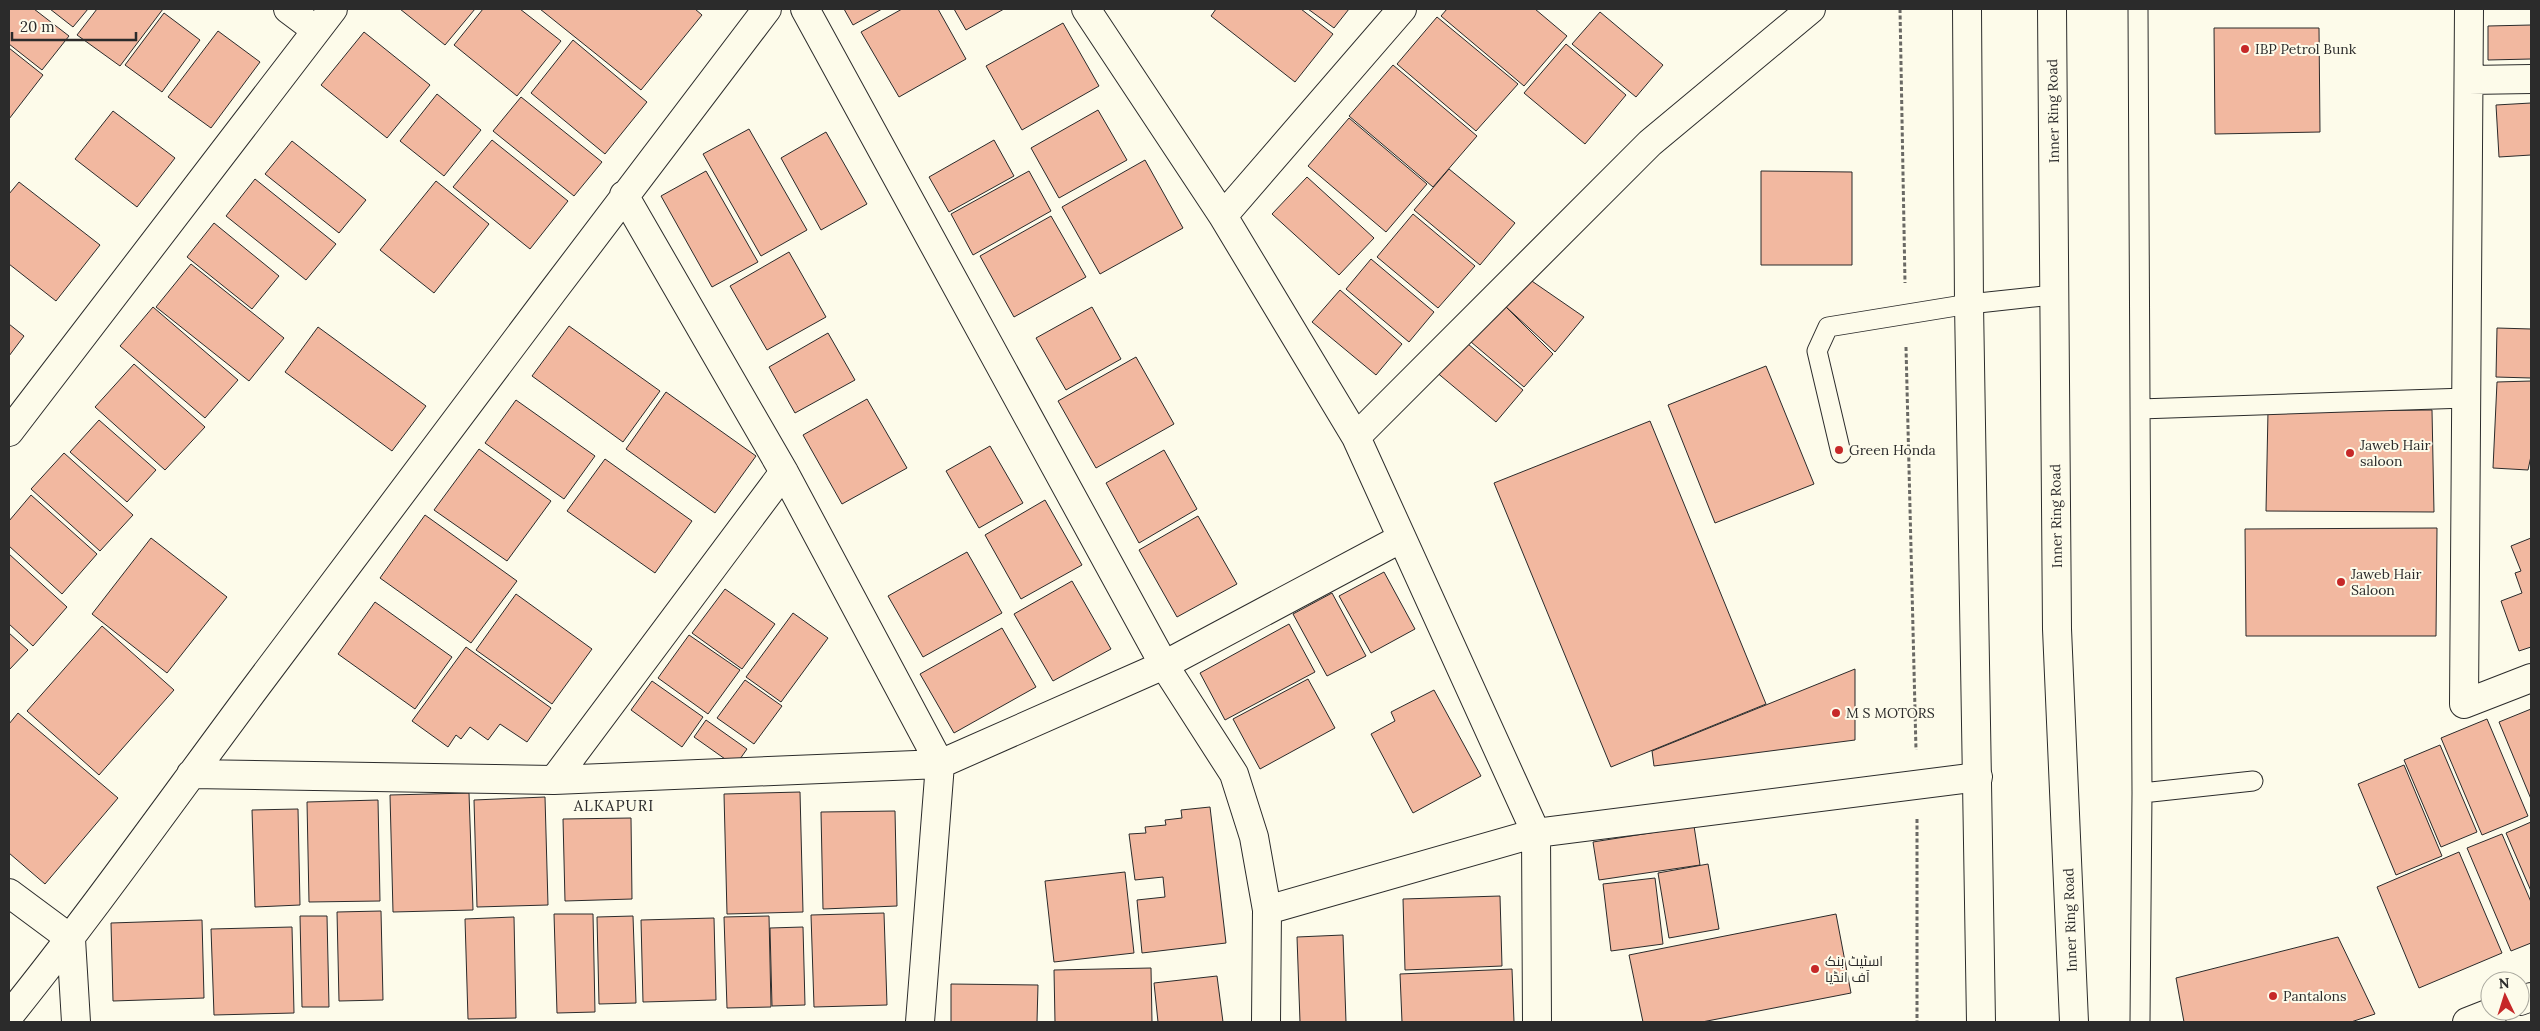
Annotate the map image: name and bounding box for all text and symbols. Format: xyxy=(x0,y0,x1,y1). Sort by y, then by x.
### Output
scale bar xyxy=(12,10,136,42)
text: 20 m xyxy=(20,17,55,36)
place label: IBP Petrol Bunk xyxy=(2255,40,2357,58)
marker: IBP Petrol Bunk xyxy=(2239,43,2251,55)
street label: Inner Ring Road xyxy=(2043,59,2063,163)
place label: Jaweb Hair saloon xyxy=(2359,436,2431,470)
place label: Green Honda xyxy=(1849,441,1936,459)
marker: Green Honda xyxy=(1833,444,1845,456)
marker: Jaweb Hair saloon xyxy=(2344,447,2356,459)
street label: Inner Ring Road xyxy=(2046,464,2066,568)
place label: Jaweb Hair Saloon xyxy=(2350,565,2422,599)
marker: Jaweb Hair Saloon xyxy=(2335,576,2347,588)
place label: M S MOTORS xyxy=(1846,704,1935,722)
marker: M S MOTORS xyxy=(1830,707,1842,719)
district label: ALKAPURI xyxy=(573,796,654,815)
street label: Inner Ring Road xyxy=(2059,868,2081,972)
place label: اسٹیٹ بنک آف انڈیا xyxy=(1825,952,1883,986)
marker: اسٹیٹ بنک آف انڈیا xyxy=(1809,963,1821,975)
north arrow xyxy=(2480,971,2530,1021)
text: N xyxy=(2498,974,2510,992)
place label: Pantalons xyxy=(2283,987,2347,1005)
marker: Pantalons xyxy=(2267,990,2279,1002)

